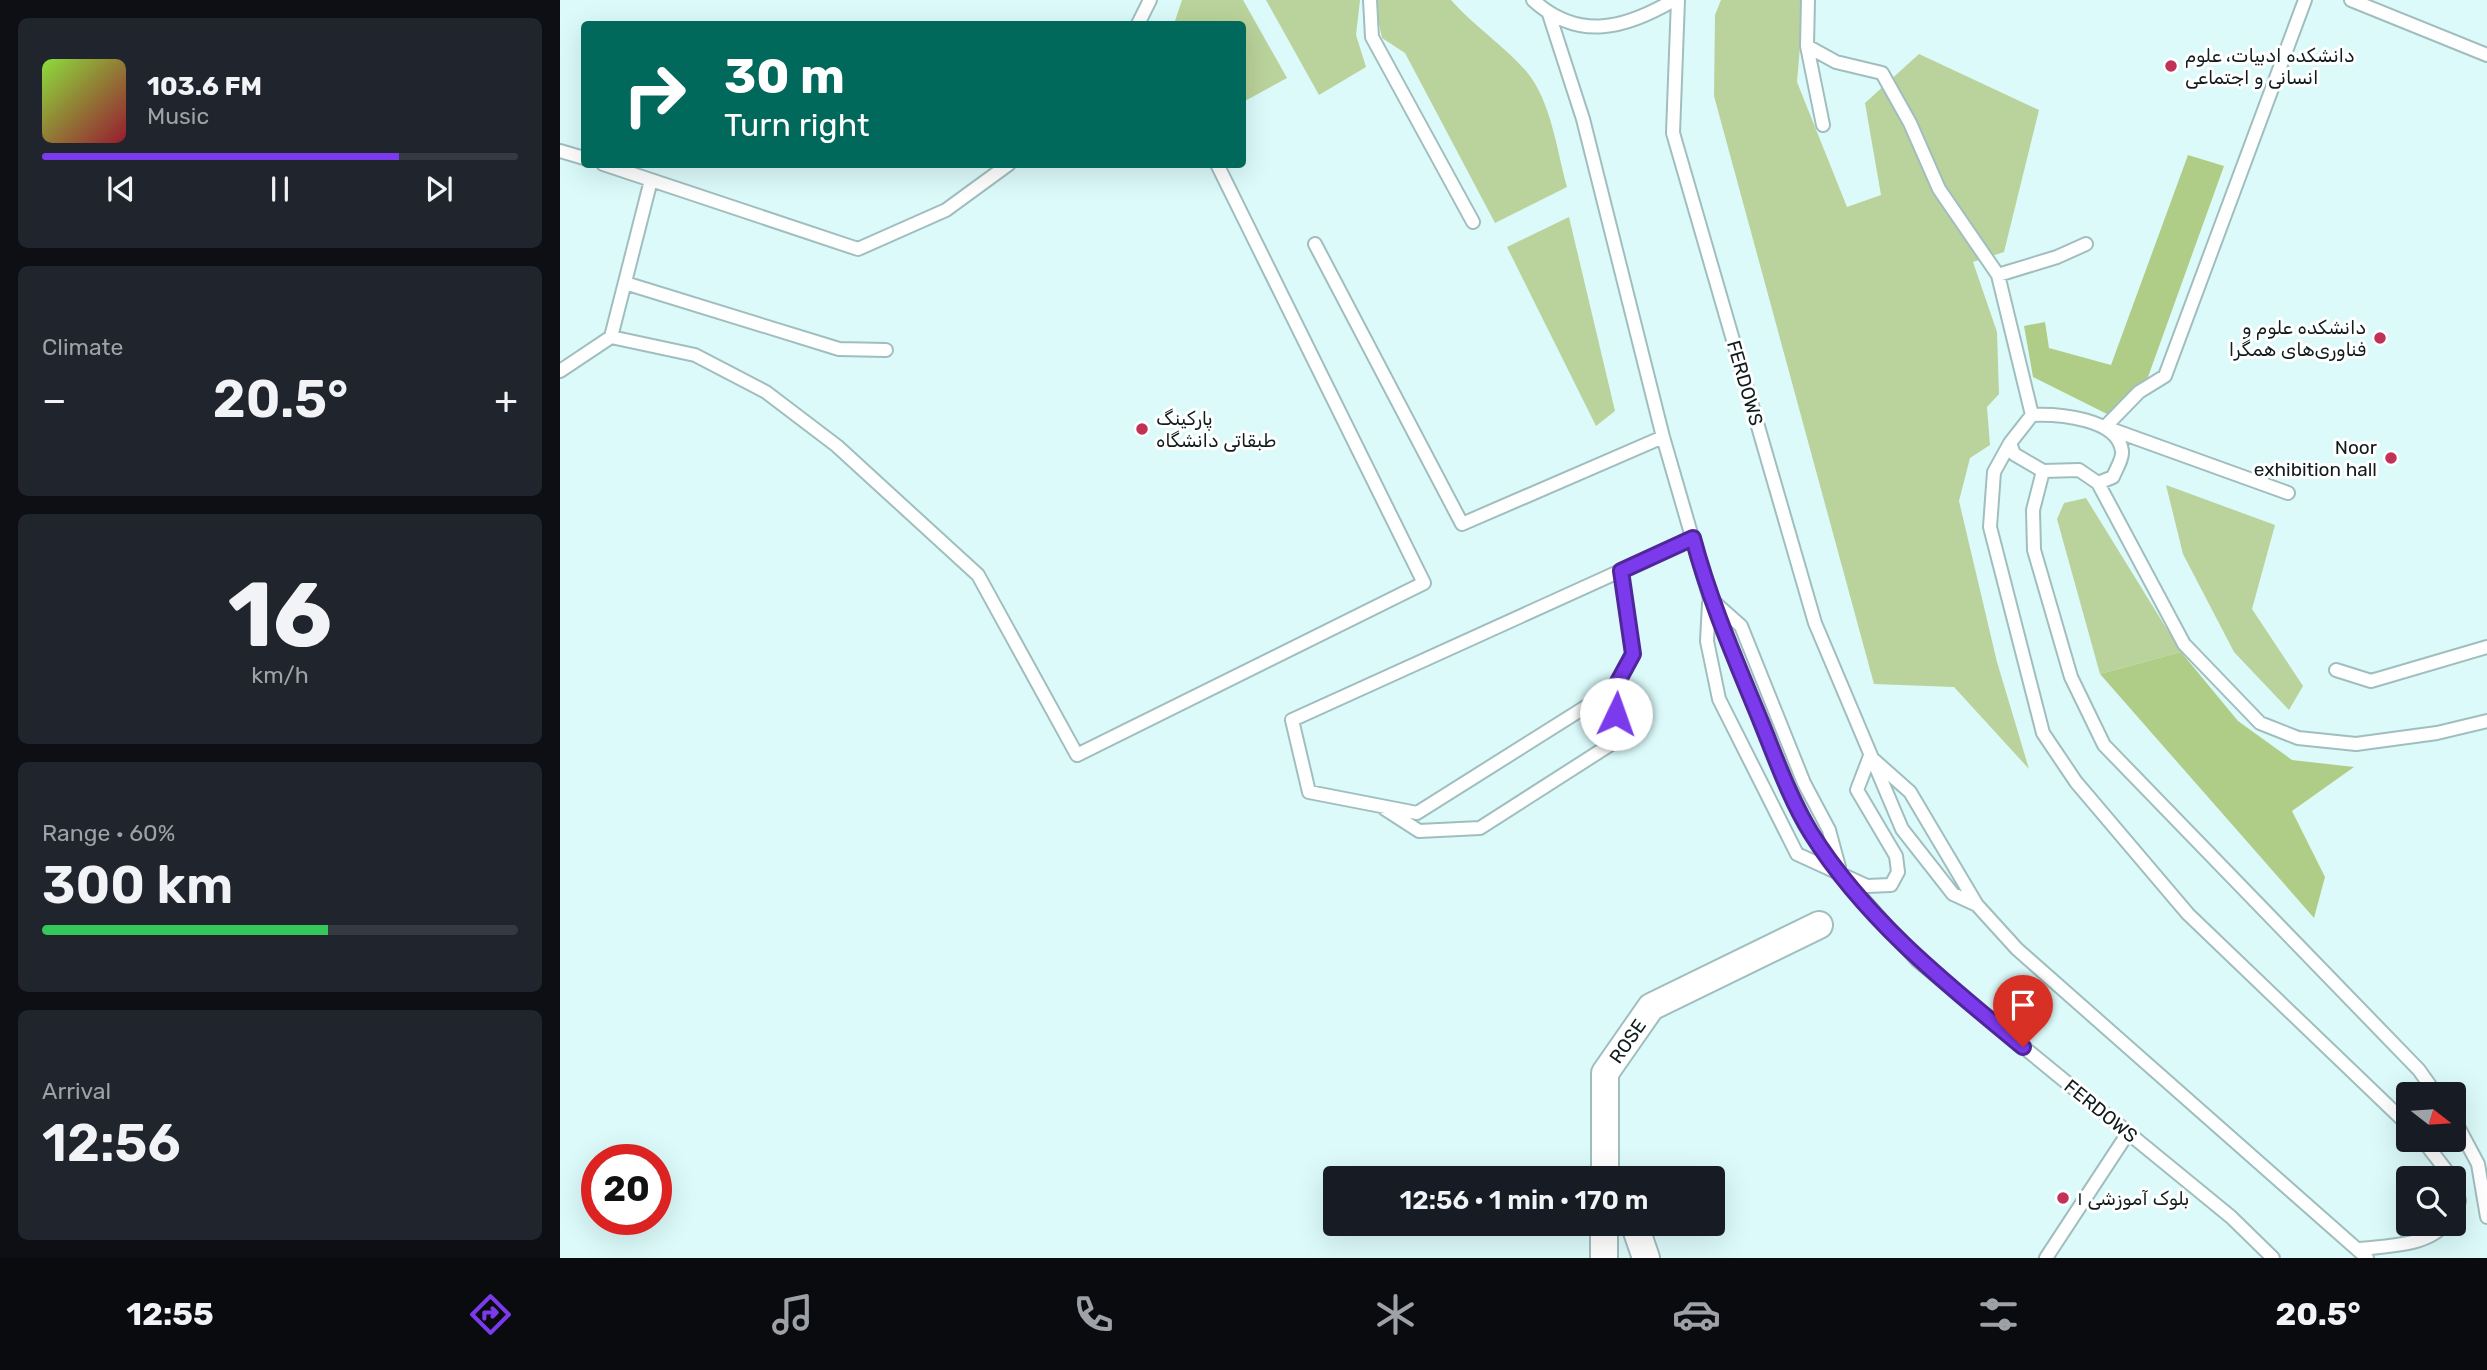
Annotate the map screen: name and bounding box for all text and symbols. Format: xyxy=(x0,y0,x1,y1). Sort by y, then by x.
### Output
place label: دانشکده ادبیات، علوم انسانی و اجتماعی xyxy=(2185,44,2355,89)
text: 30 m xyxy=(724,47,845,105)
icon: right xyxy=(609,49,700,140)
marker: دانشکده ادبیات، علوم انسانی و اجتماعی xyxy=(2163,58,2179,74)
text: 103.6 FM xyxy=(147,71,262,102)
text: Music xyxy=(147,102,209,130)
text: Turn right xyxy=(724,106,869,144)
icon: previous xyxy=(102,170,140,208)
icon: pause xyxy=(261,170,299,208)
icon: next xyxy=(420,170,458,208)
place label: دانشکده علوم و فناوری‌های همگرا xyxy=(2229,316,2366,361)
marker: دانشکده علوم و فناوری‌های همگرا xyxy=(2372,330,2388,346)
text: Climate xyxy=(42,333,123,361)
street label: FERDOWS xyxy=(1722,338,1768,428)
text: 20.5° xyxy=(213,368,348,430)
text: − xyxy=(42,377,67,423)
text: + xyxy=(494,377,518,423)
place label: پارکینگ طبقاتی دانشگاه xyxy=(1156,407,1276,452)
marker: پارکینگ طبقاتی دانشگاه xyxy=(1134,421,1150,437)
place label: Noor exhibition hall xyxy=(2254,436,2378,481)
marker: Noor exhibition hall xyxy=(2383,450,2399,466)
text: 16 xyxy=(228,561,332,669)
text: km/h xyxy=(251,661,309,689)
position arrow xyxy=(1579,677,1653,751)
text: Range · 60% xyxy=(42,819,175,847)
text: 300 km xyxy=(42,854,233,916)
pin xyxy=(1993,975,2053,1047)
icon: arrive xyxy=(2004,986,2042,1024)
street label: ROSE xyxy=(1604,1014,1651,1068)
street label: FERDOWS xyxy=(2060,1074,2142,1148)
text: Arrival xyxy=(42,1077,111,1105)
north arrow xyxy=(2396,1082,2466,1152)
map controls xyxy=(2396,1082,2466,1236)
text: 12:56 xyxy=(42,1112,181,1174)
speed limit sign: 20 xyxy=(581,1144,672,1235)
button: search xyxy=(2396,1166,2466,1236)
text: 12:56 · 1 min · 170 m xyxy=(1400,1185,1648,1216)
place label: بلوک آموزشی ۱ xyxy=(2077,1187,2189,1210)
marker: بلوک آموزشی ۱ xyxy=(2055,1190,2071,1206)
icon: directions xyxy=(466,1290,515,1339)
icon: music xyxy=(768,1290,817,1339)
icon: phone xyxy=(1069,1290,1118,1339)
icon: climate xyxy=(1371,1290,1420,1339)
icon: car xyxy=(1672,1290,1721,1339)
icon: filters xyxy=(1974,1290,2023,1339)
text: 12:55 xyxy=(126,1295,214,1333)
text: 20.5° xyxy=(2275,1295,2361,1333)

